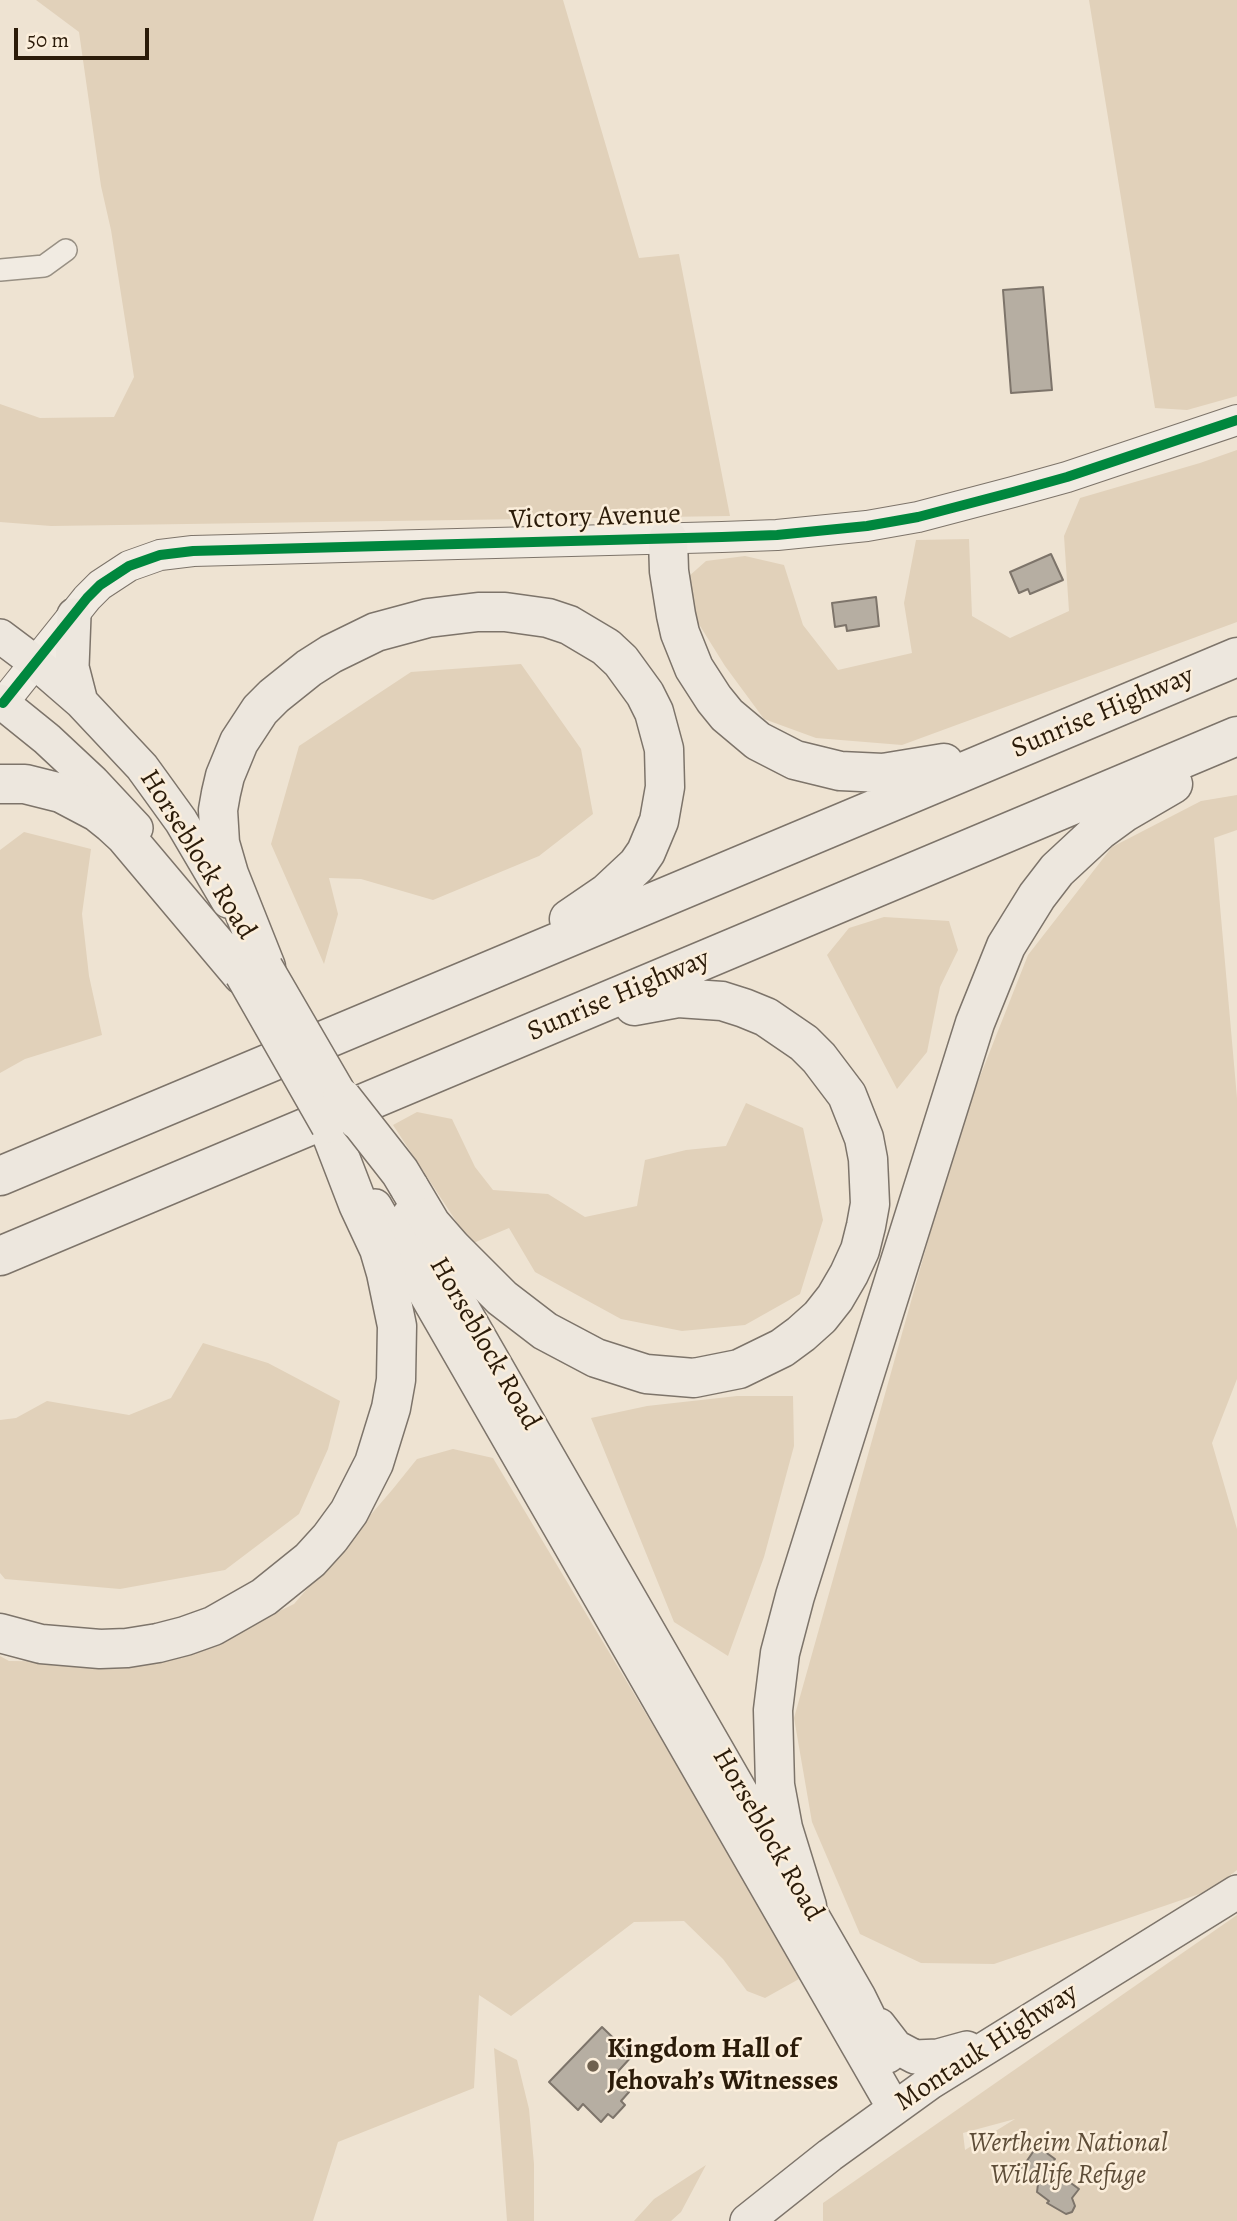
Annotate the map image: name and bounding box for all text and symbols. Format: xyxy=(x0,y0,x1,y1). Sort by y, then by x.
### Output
scale bar xyxy=(18,14,152,58)
text: 50 m xyxy=(27,26,69,54)
street label: Victory Avenue xyxy=(509,498,681,538)
street label: Sunrise Highway xyxy=(1007,659,1199,767)
street label: Horseblock Road xyxy=(131,764,263,946)
street label: Sunrise Highway xyxy=(523,942,715,1050)
street label: Horseblock Road xyxy=(421,1252,547,1436)
street label: Horseblock Road xyxy=(704,1743,830,1927)
street label: Montauk Highway xyxy=(889,1977,1085,2119)
place label: Kingdom Hall of Jehovah’s Witnesses xyxy=(607,2033,839,2099)
marker: Kingdom Hall of Jehovah’s Witnesses xyxy=(585,2058,601,2074)
park label: Wertheim National Wildlife Refuge xyxy=(968,2127,1168,2193)

